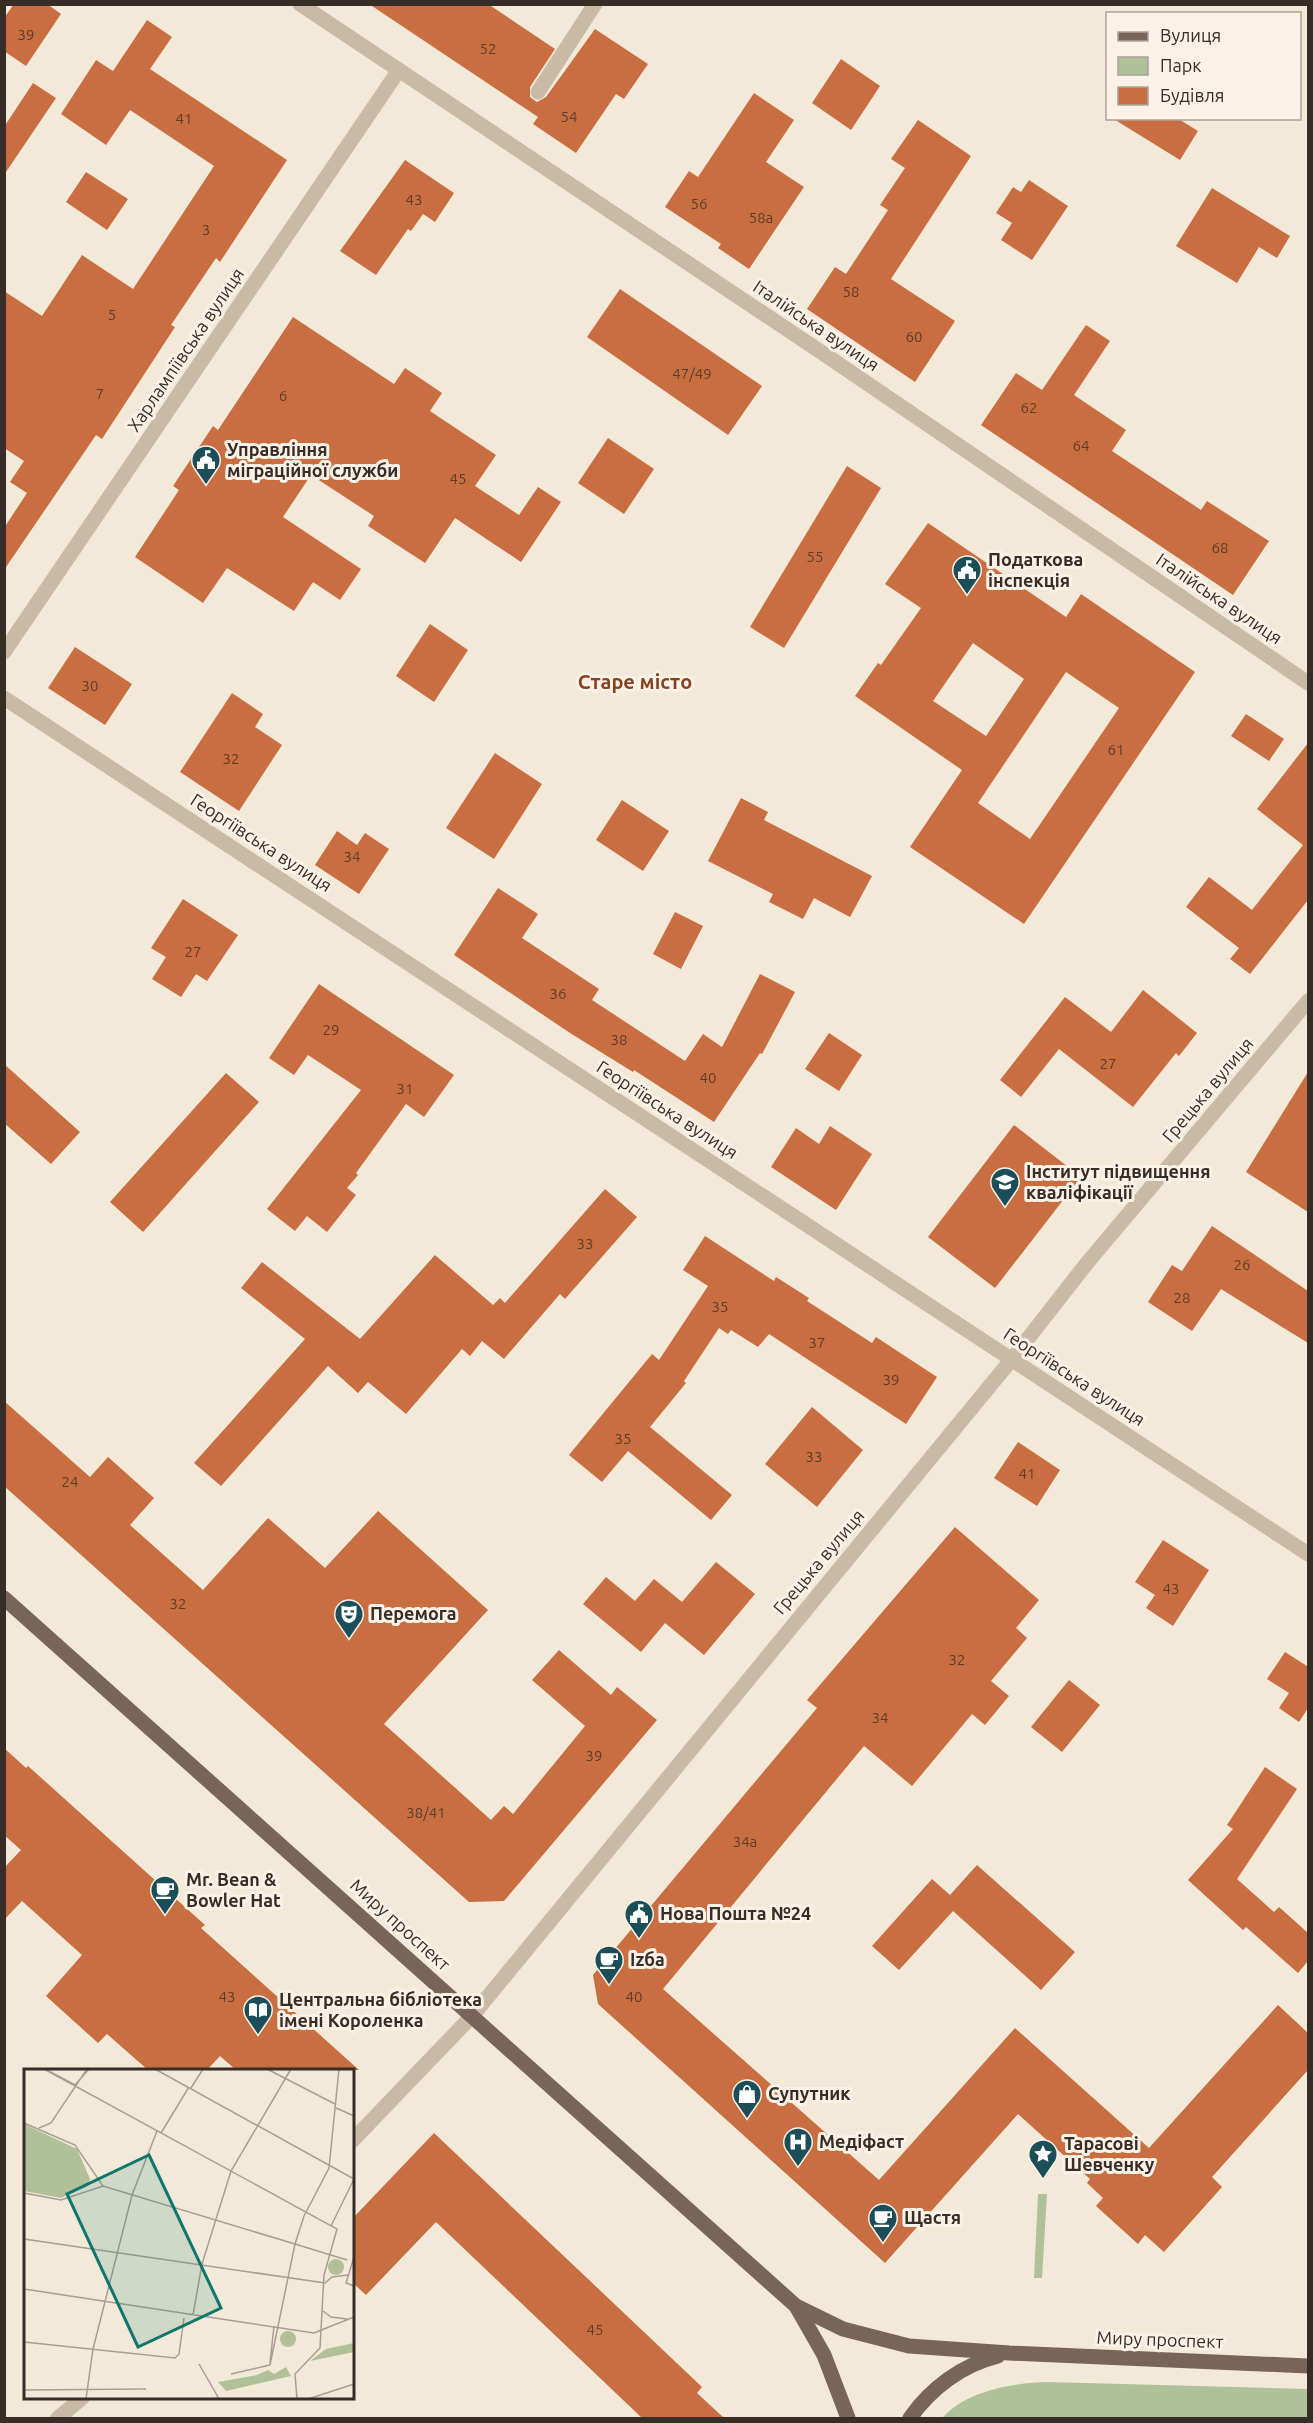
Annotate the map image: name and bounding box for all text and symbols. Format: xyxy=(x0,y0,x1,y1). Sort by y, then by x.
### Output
legend xyxy=(1106,12,1301,120)
text: Вулиця xyxy=(1160,25,1221,45)
house number: 39 xyxy=(18,26,34,43)
house number: 52 xyxy=(480,40,496,57)
text: Парк xyxy=(1160,55,1201,75)
text: Будівля xyxy=(1160,85,1225,105)
house number: 54 xyxy=(561,108,577,125)
house number: 41 xyxy=(176,110,192,127)
house number: 43 xyxy=(406,191,422,208)
house number: 56 xyxy=(691,195,707,212)
house number: 58а xyxy=(749,209,773,226)
house number: 3 xyxy=(202,221,210,238)
street label: Харлампіївська вулиця xyxy=(123,264,247,435)
street label: Італійська вулиця xyxy=(750,276,883,375)
house number: 58 xyxy=(843,283,859,300)
house number: 5 xyxy=(108,306,116,323)
house number: 60 xyxy=(906,328,922,345)
house number: 47/49 xyxy=(672,365,712,382)
house number: 7 xyxy=(96,385,104,402)
house number: 6 xyxy=(279,387,287,404)
house number: 62 xyxy=(1021,399,1037,416)
house number: 64 xyxy=(1073,437,1089,454)
place label: Управління міграційної служби xyxy=(227,439,398,480)
public building icon: Управління міграційної служби xyxy=(190,444,222,486)
house number: 45 xyxy=(450,470,466,487)
house number: 68 xyxy=(1212,539,1228,556)
house number: 55 xyxy=(807,548,823,565)
place label: Податкова інспекція xyxy=(988,549,1083,590)
street label: Італійська вулиця xyxy=(1153,549,1286,648)
public building icon: Податкова інспекція xyxy=(951,554,983,596)
district label: Старе місто xyxy=(578,670,692,693)
house number: 30 xyxy=(82,677,98,694)
house number: 61 xyxy=(1108,741,1124,758)
house number: 32 xyxy=(223,750,239,767)
street label: Георгіївська вулиця xyxy=(187,789,336,895)
house number: 34 xyxy=(344,848,360,865)
house number: 27 xyxy=(185,943,201,960)
house number: 36 xyxy=(550,985,566,1002)
house number: 29 xyxy=(323,1021,339,1038)
house number: 38 xyxy=(611,1031,627,1048)
street label: Грецька вулиця xyxy=(1158,1033,1257,1146)
house number: 27 xyxy=(1100,1055,1116,1072)
street label: Георгіївська вулиця xyxy=(593,1056,742,1162)
house number: 40 xyxy=(700,1069,716,1086)
house number: 31 xyxy=(397,1080,413,1097)
place label: Інститут підвищення кваліфікації xyxy=(1026,1161,1211,1202)
school or university icon: Інститут підвищення кваліфікації xyxy=(989,1166,1021,1208)
house number: 33 xyxy=(577,1235,593,1252)
house number: 26 xyxy=(1234,1256,1250,1273)
house number: 28 xyxy=(1174,1289,1190,1306)
house number: 35 xyxy=(712,1298,728,1315)
street label: Георгіївська вулиця xyxy=(1000,1323,1149,1429)
house number: 37 xyxy=(809,1334,825,1351)
house number: 39 xyxy=(883,1371,899,1388)
house number: 35 xyxy=(615,1430,631,1447)
house number: 33 xyxy=(806,1448,822,1465)
house number: 41 xyxy=(1019,1465,1035,1482)
house number: 24 xyxy=(62,1473,78,1490)
street label: Грецька вулиця xyxy=(769,1505,868,1618)
house number: 43 xyxy=(1163,1580,1179,1597)
house number: 32 xyxy=(170,1595,186,1612)
theatre icon: Перемога xyxy=(333,1598,365,1640)
place label: Перемога xyxy=(370,1603,457,1623)
house number: 32 xyxy=(949,1651,965,1668)
house number: 34 xyxy=(872,1709,888,1726)
house number: 39 xyxy=(586,1747,602,1764)
house number: 38/41 xyxy=(406,1804,446,1821)
house number: 34а xyxy=(733,1833,757,1850)
place label: Mr. Bean & Bowler Hat xyxy=(186,1869,281,1910)
cafe icon: Mr. Bean & Bowler Hat xyxy=(149,1874,181,1916)
street label: Миру проспект xyxy=(347,1874,455,1974)
public building icon: Нова Пошта №24 xyxy=(623,1898,655,1940)
place label: Нова Пошта №24 xyxy=(660,1903,811,1923)
cafe icon: Izба xyxy=(593,1944,625,1986)
place label: Izба xyxy=(630,1949,665,1969)
house number: 43 xyxy=(219,1988,235,2005)
house number: 40 xyxy=(626,1988,642,2005)
place label: Центральна бібліотека імені Короленка xyxy=(279,1989,482,2030)
library icon: Центральна бібліотека імені Короленка xyxy=(242,1994,274,2036)
inset map xyxy=(24,2069,354,2399)
shop icon: Супутник xyxy=(731,2078,763,2120)
place label: Супутник xyxy=(768,2083,851,2103)
hospital icon: Медіфаст xyxy=(782,2126,814,2168)
place label: Медіфаст xyxy=(819,2131,904,2151)
place label: Тарасові Шевченку xyxy=(1064,2133,1155,2174)
place icon: Тарасові Шевченку xyxy=(1027,2138,1059,2180)
cafe icon: Щастя xyxy=(867,2202,899,2244)
place label: Щастя xyxy=(904,2207,961,2227)
house number: 45 xyxy=(587,2321,603,2338)
street label: Миру проспект xyxy=(1096,2327,1224,2351)

